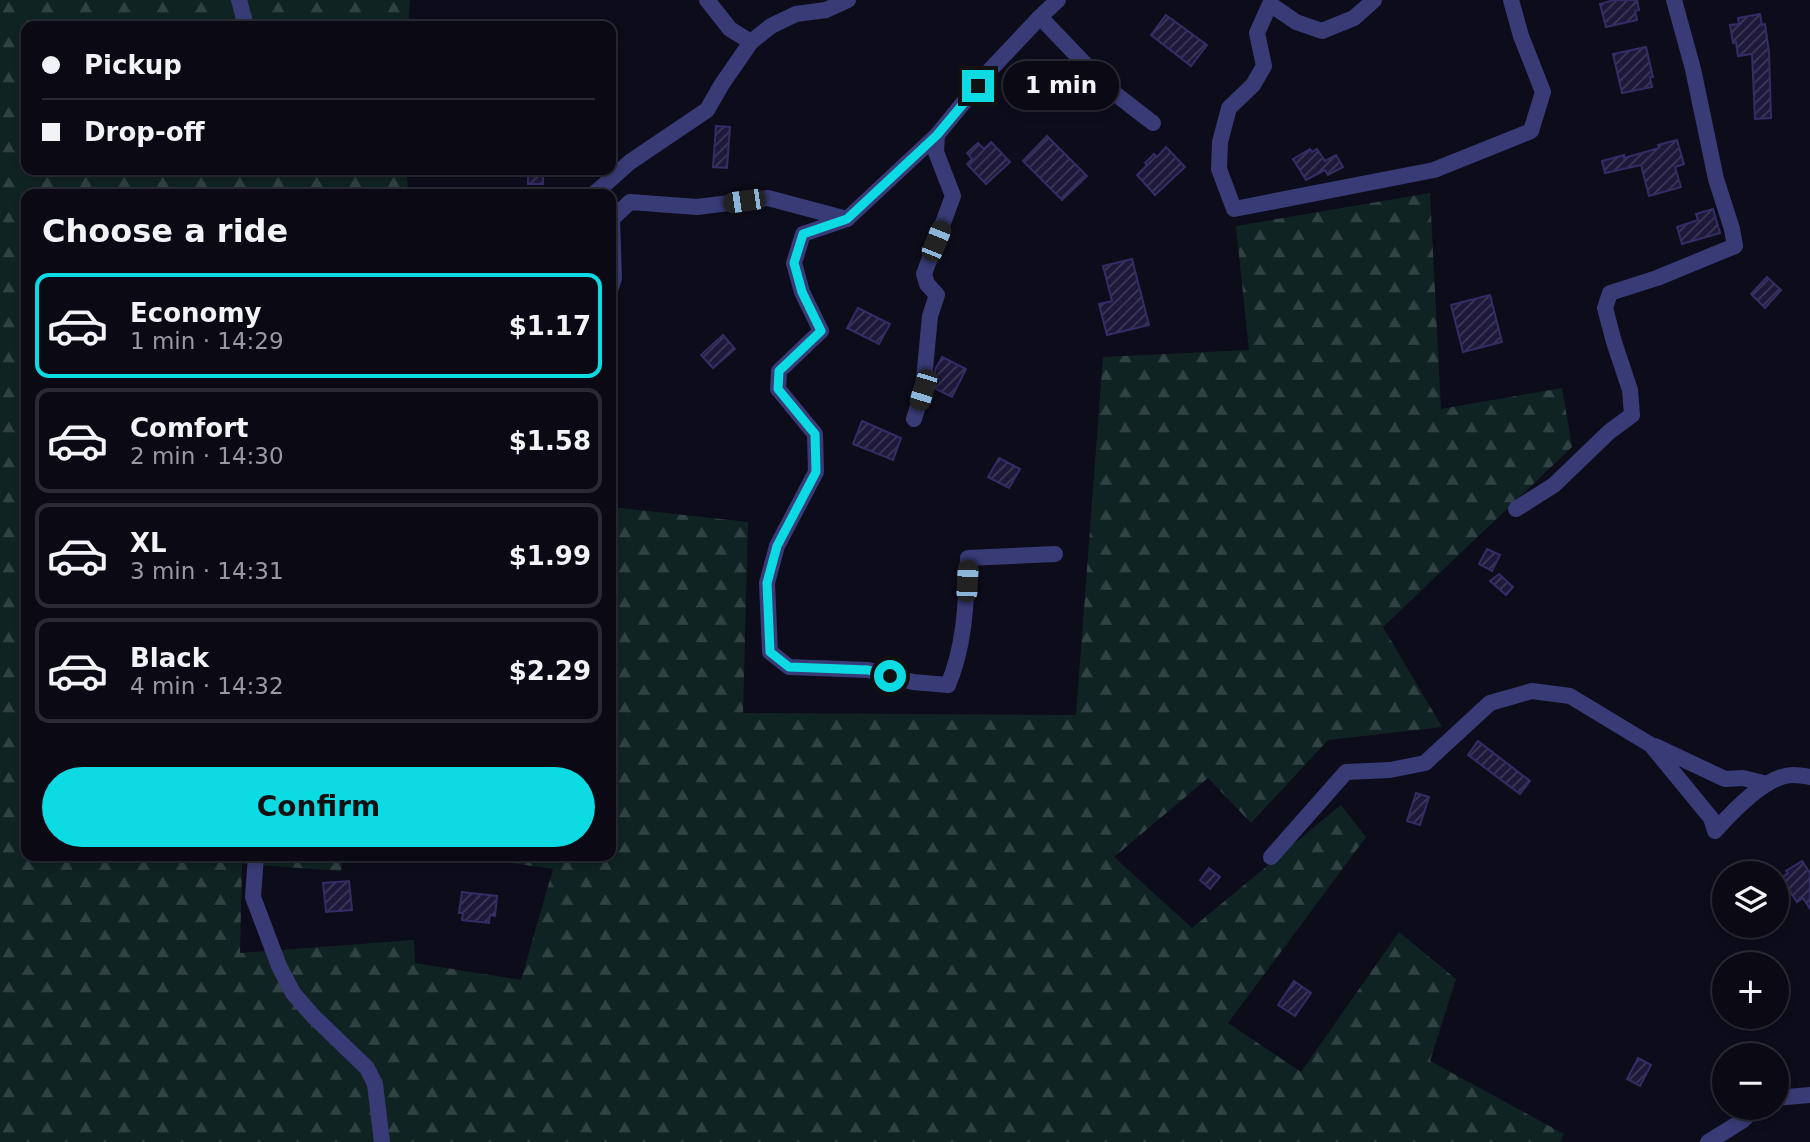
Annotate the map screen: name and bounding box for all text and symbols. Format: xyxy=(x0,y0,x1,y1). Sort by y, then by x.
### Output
text: Pickup xyxy=(84,50,182,80)
callout: 1 min xyxy=(1002,62,1118,110)
route end xyxy=(962,70,994,102)
text: 1 min xyxy=(1025,72,1097,98)
text: Drop-off xyxy=(84,117,205,147)
car xyxy=(722,188,767,214)
text: Choose a ride xyxy=(42,212,288,250)
car xyxy=(919,218,954,264)
icon: car xyxy=(46,294,109,357)
text: Economy xyxy=(130,298,261,328)
text: $1.17 xyxy=(509,311,591,341)
text: 1 min · 14:29 xyxy=(130,328,284,354)
car xyxy=(907,367,940,413)
icon: car xyxy=(46,409,109,472)
text: Comfort xyxy=(130,413,248,443)
text: $1.58 xyxy=(509,426,591,456)
text: 2 min · 14:30 xyxy=(130,443,284,469)
icon: car xyxy=(46,524,109,587)
text: XL xyxy=(130,528,167,558)
text: $1.99 xyxy=(509,541,591,571)
text: 3 min · 14:31 xyxy=(130,558,284,584)
car xyxy=(956,559,979,603)
icon: car xyxy=(46,639,109,702)
text: Black xyxy=(130,643,209,673)
text: $2.29 xyxy=(509,656,591,686)
route start xyxy=(874,660,906,692)
text: 4 min · 14:32 xyxy=(130,673,284,699)
button: Confirm xyxy=(42,767,595,847)
map controls xyxy=(1712,861,1789,1120)
button: layers xyxy=(1712,861,1789,938)
button: + xyxy=(1712,952,1789,1029)
button: − xyxy=(1712,1043,1789,1120)

